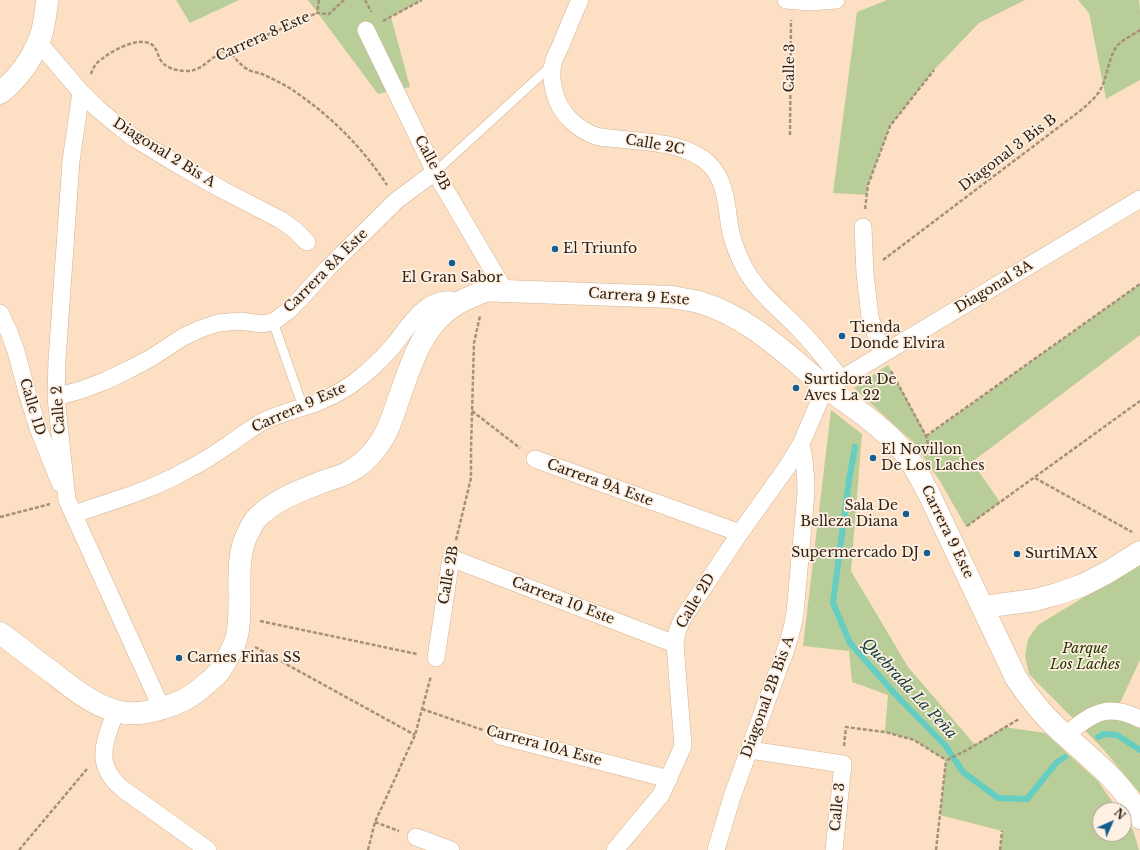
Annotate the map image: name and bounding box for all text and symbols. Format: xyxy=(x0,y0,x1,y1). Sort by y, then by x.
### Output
street label: Carrera 8 Este xyxy=(213,9,313,65)
street label: Calle 3 xyxy=(781,43,799,93)
street label: Diagonal 3 Bis B xyxy=(956,111,1060,195)
street label: Diagonal 2 Bis A xyxy=(110,115,218,191)
street label: Calle 2C xyxy=(624,132,686,158)
street label: Calle 2B xyxy=(411,133,453,193)
street label: Carrera 8A Este xyxy=(281,226,371,316)
place label: El Triunfo xyxy=(563,241,637,257)
marker: El Triunfo xyxy=(550,244,560,254)
street label: Diagonal 3A xyxy=(952,257,1036,317)
marker: El Gran Sabor xyxy=(447,258,457,268)
place label: El Gran Sabor xyxy=(402,270,502,286)
street label: Carrera 9 Este xyxy=(588,285,690,309)
place label: Tienda Donde Elvira xyxy=(850,320,945,352)
marker: Tienda Donde Elvira xyxy=(837,331,847,341)
place label: Surtidora De Aves La 22 xyxy=(804,372,897,404)
street label: Calle 1D xyxy=(15,376,49,438)
street label: Carrera 9 Este xyxy=(249,380,349,436)
marker: Surtidora De Aves La 22 xyxy=(791,383,801,393)
street label: Calle 2 xyxy=(49,385,69,435)
place label: El Novillon De Los Laches xyxy=(881,442,985,474)
marker: El Novillon De Los Laches xyxy=(868,453,878,463)
street label: Carrera 9A Este xyxy=(544,456,656,510)
street label: Carrera 9 Este xyxy=(917,483,977,581)
place label: Sala De Belleza Diana xyxy=(800,498,898,530)
marker: Sala De Belleza Diana xyxy=(901,509,911,519)
street label: Calle 2B xyxy=(436,544,462,606)
place label: Supermercado DJ xyxy=(791,545,919,561)
place label: SurtiMAX xyxy=(1025,546,1098,562)
marker: Supermercado DJ xyxy=(922,548,932,558)
marker: SurtiMAX xyxy=(1012,549,1022,559)
street label: Calle 2D xyxy=(673,570,719,632)
street label: Carrera 10 Este xyxy=(509,574,617,628)
street label: Diagonal 2B Bis A xyxy=(738,634,798,760)
water label: Quebrada La Peña xyxy=(858,635,960,743)
park label: Parque Los Laches xyxy=(1050,641,1120,674)
place label: Carnes Finas SS xyxy=(187,650,301,666)
marker: Carnes Finas SS xyxy=(174,653,184,663)
street label: Carrera 10A Este xyxy=(484,722,604,770)
street label: Calle 3 xyxy=(827,782,849,832)
north arrow xyxy=(1092,802,1132,842)
text: N xyxy=(1111,806,1128,823)

